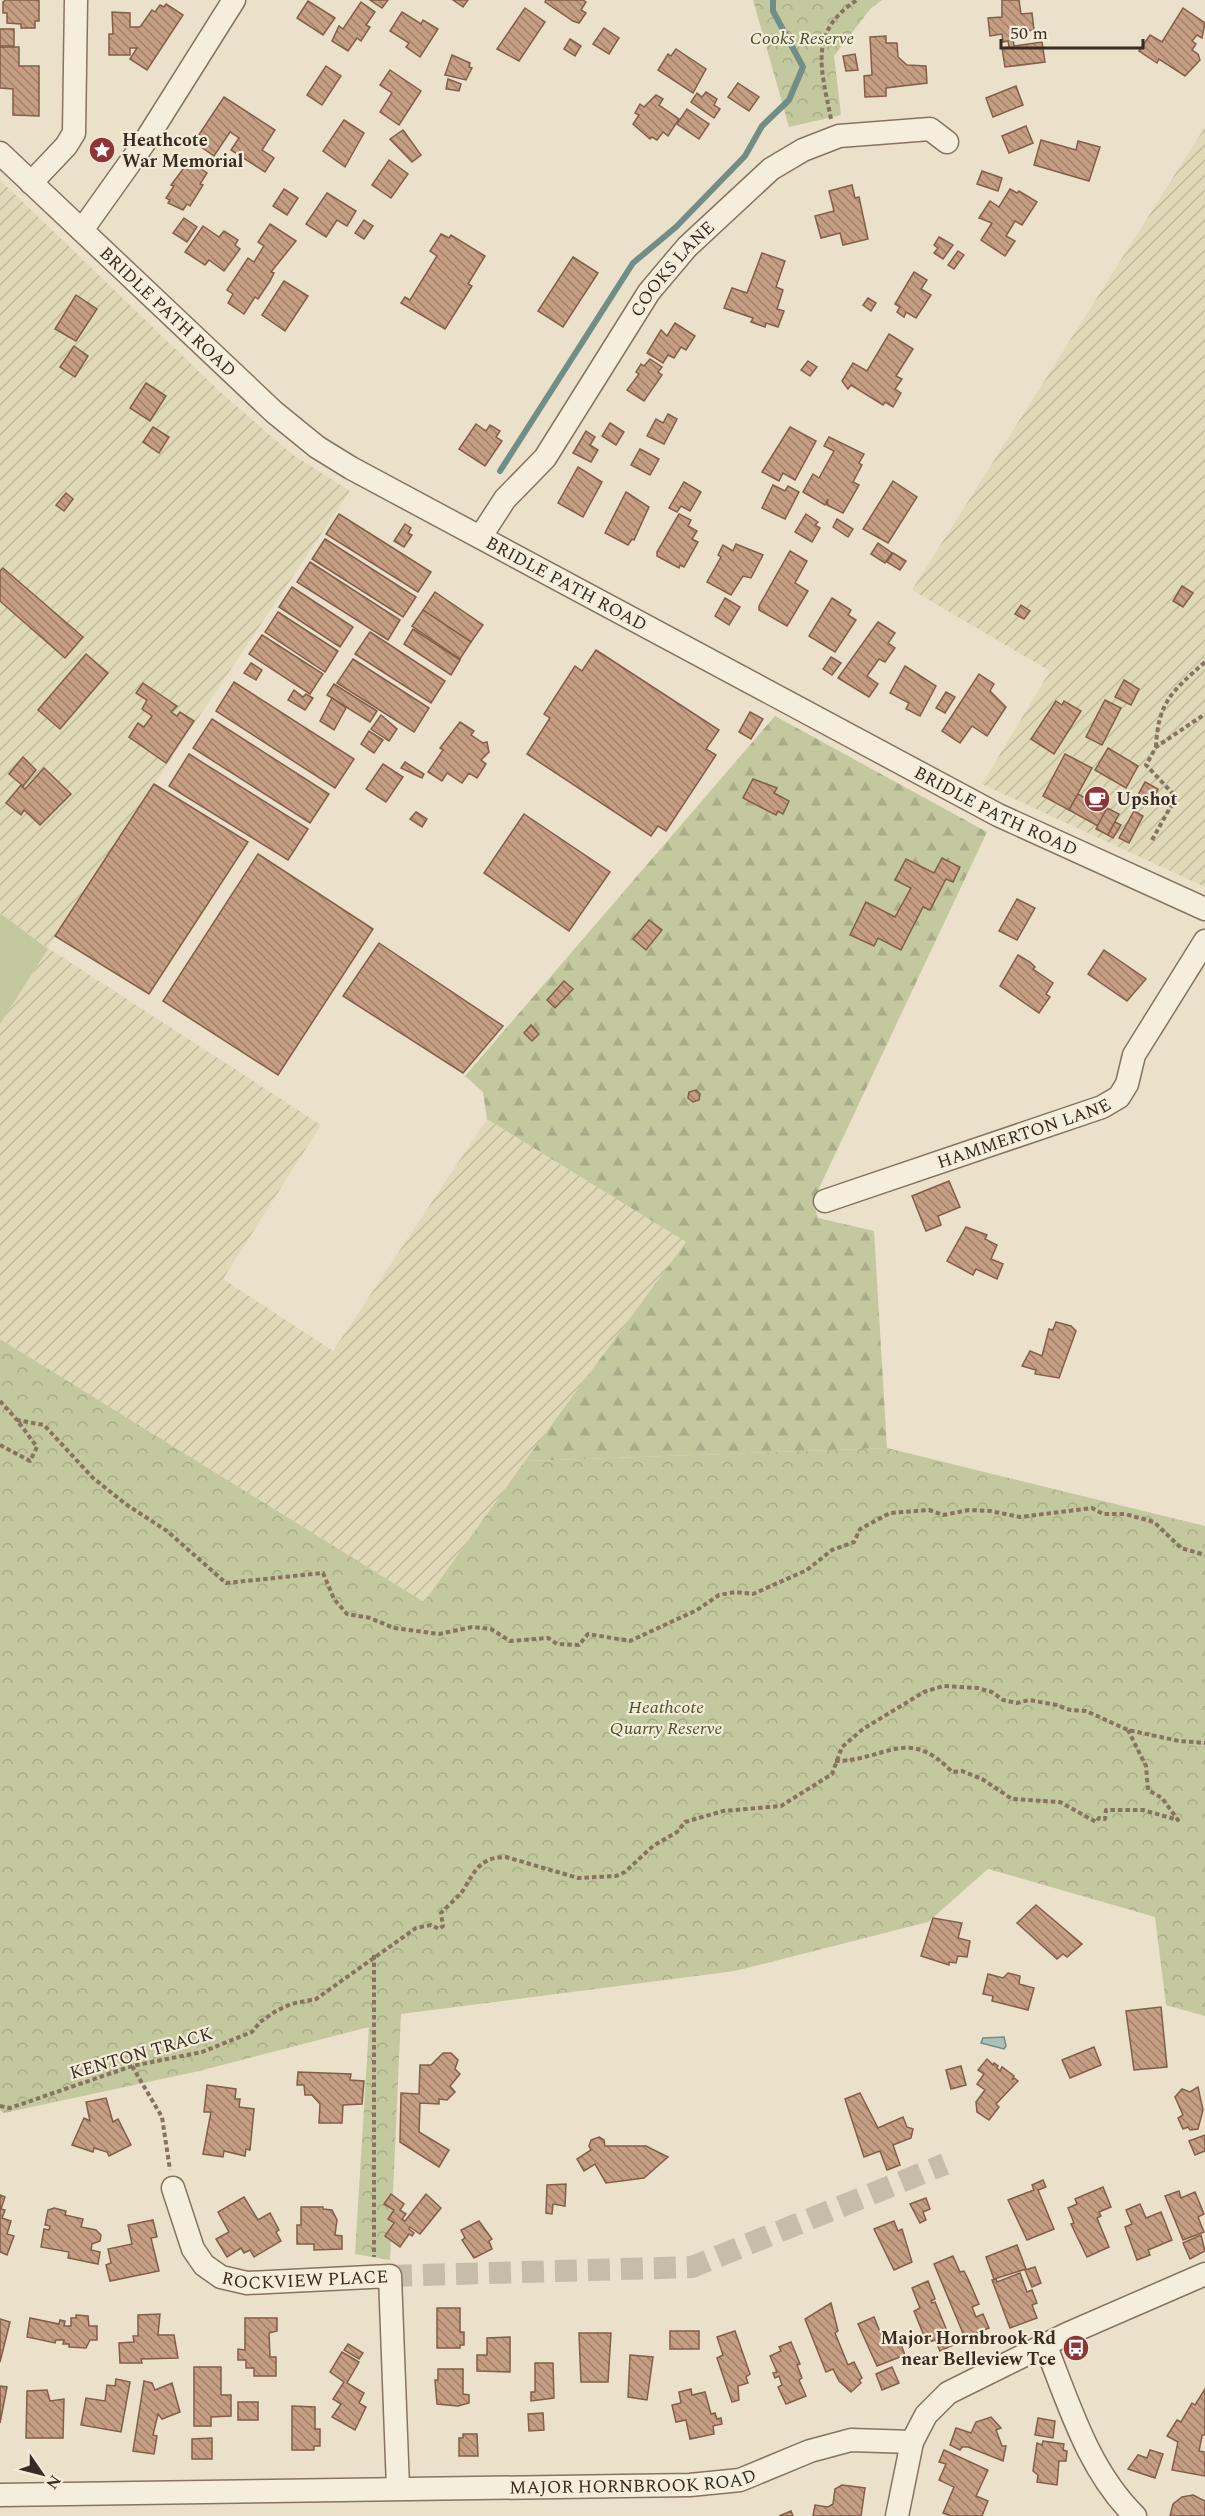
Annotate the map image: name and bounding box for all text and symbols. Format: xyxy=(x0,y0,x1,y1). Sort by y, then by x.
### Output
scale bar xyxy=(1001,12,1144,50)
text: 50 m xyxy=(1010,20,1048,47)
park label: Cooks Reserve xyxy=(750,25,854,52)
place label: Heathcote War Memorial xyxy=(122,127,243,175)
place icon: Heathcote War Memorial xyxy=(87,135,117,165)
street label: COOKS LANE xyxy=(624,215,721,322)
street label: BRIDLE PATH ROAD xyxy=(93,240,242,384)
street label: BRIDLE PATH ROAD xyxy=(481,530,652,638)
street label: BRIDLE PATH ROAD xyxy=(909,759,1082,863)
cafe icon: Upshot xyxy=(1082,784,1112,814)
place label: Upshot xyxy=(1116,786,1177,813)
street label: HAMMERTON LANE xyxy=(933,1091,1116,1176)
park label: Heathcote Quarry Reserve xyxy=(610,1694,722,1742)
street label: KENTON TRACK xyxy=(66,2020,216,2087)
street label: ROCKVIEW PLACE xyxy=(219,2263,389,2297)
place label: Major Hornbrook Rd near Belleview Tce xyxy=(881,2325,1057,2373)
bus stop icon: Major Hornbrook Rd near Belleview Tce xyxy=(1061,2333,1091,2363)
north arrow xyxy=(12,2444,72,2504)
street label: MAJOR HORNBROOK ROAD xyxy=(509,2462,761,2502)
text: N xyxy=(40,2470,67,2494)

